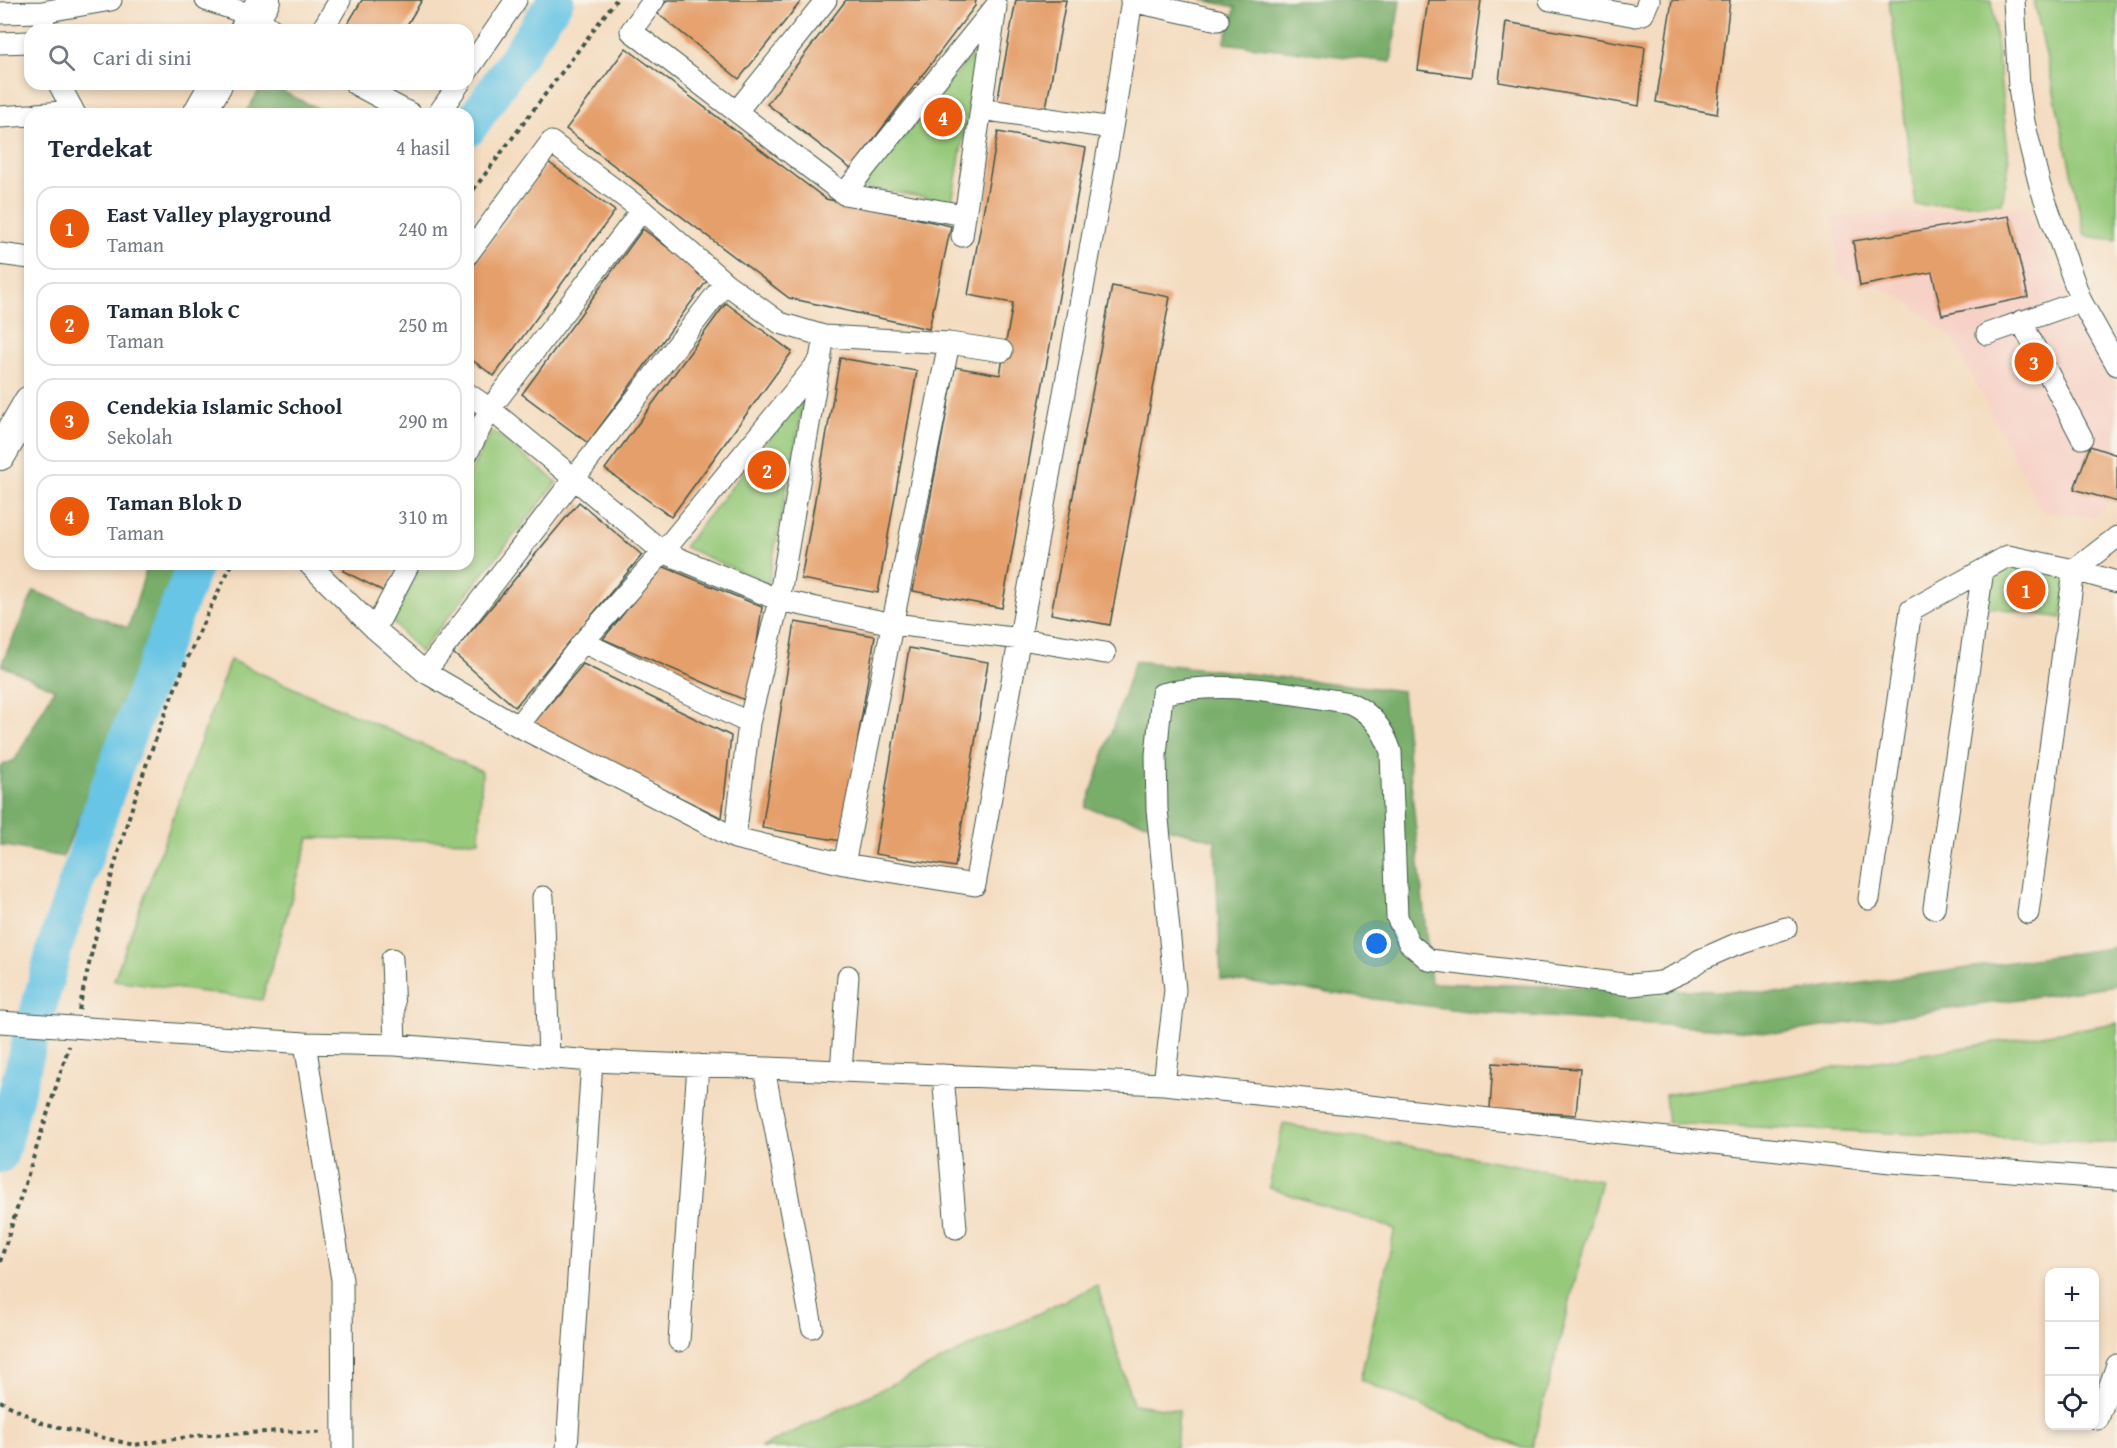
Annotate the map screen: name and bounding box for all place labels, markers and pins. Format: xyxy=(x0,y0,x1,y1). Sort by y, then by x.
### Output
pin: 4 xyxy=(924,94,962,140)
pin: 3 xyxy=(2014,340,2054,385)
pin: 2 xyxy=(748,448,786,492)
pin: 1 xyxy=(2006,568,2046,612)

